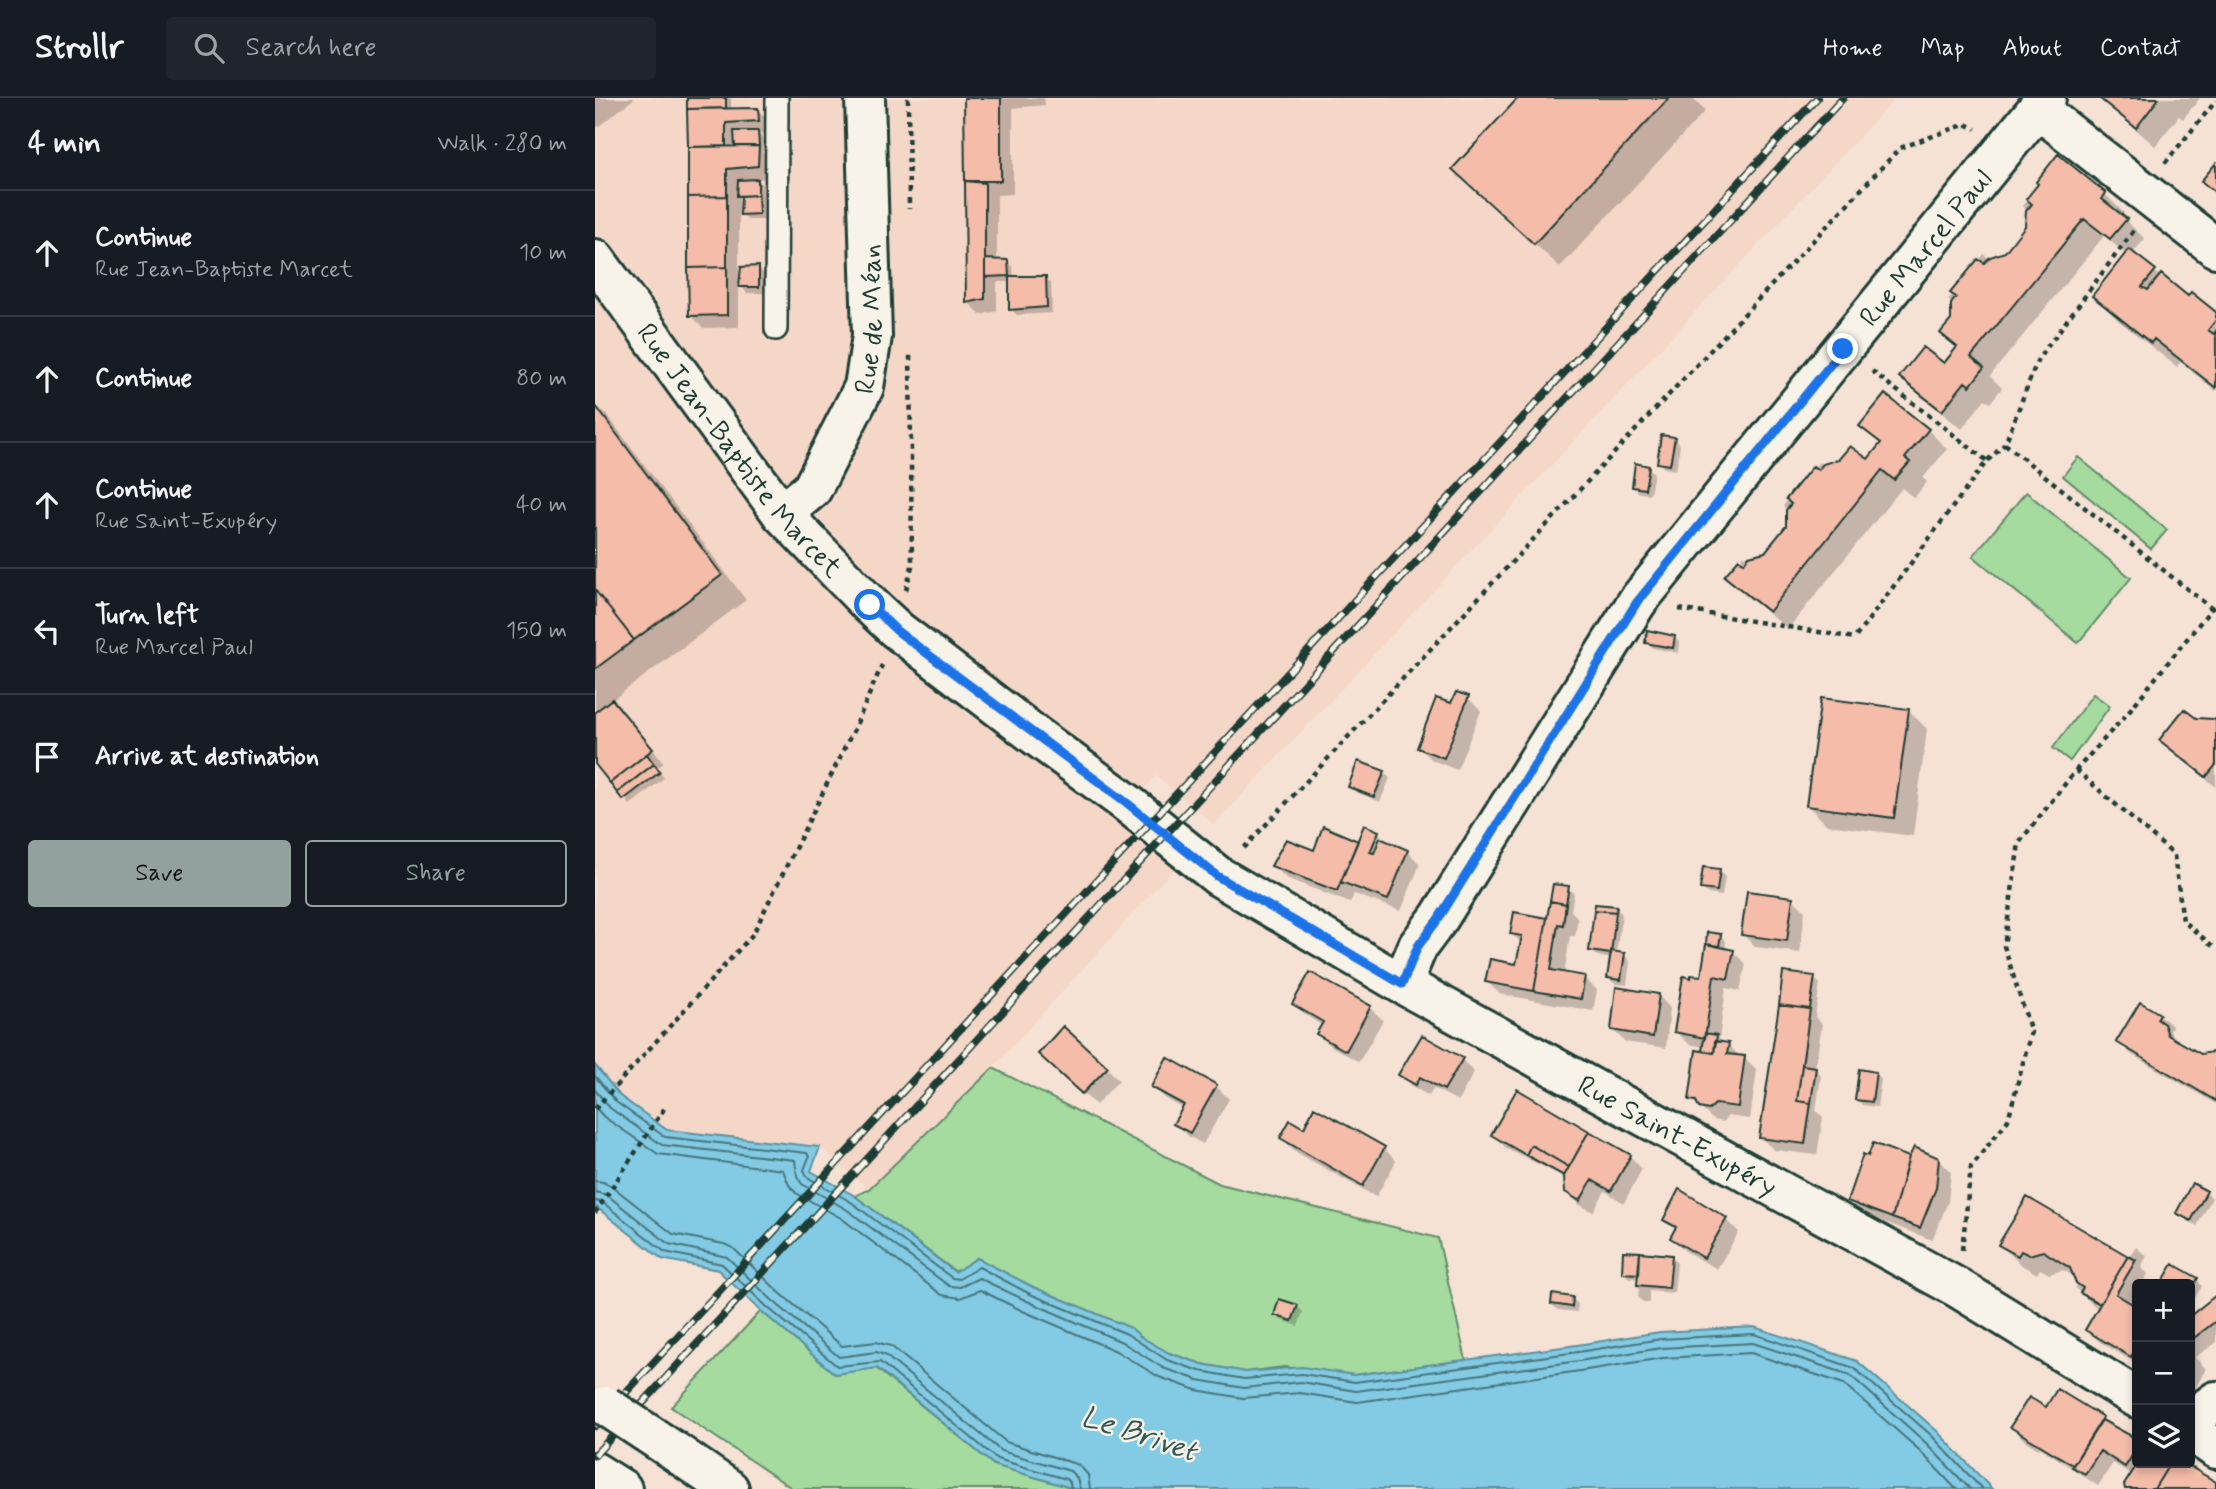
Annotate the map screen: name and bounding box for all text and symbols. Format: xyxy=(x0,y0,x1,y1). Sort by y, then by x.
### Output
search box xyxy=(166,17,656,80)
text: Strollr xyxy=(35,26,124,70)
icon: search xyxy=(190,29,228,67)
text: Search here xyxy=(246,31,377,65)
text: Home xyxy=(1823,33,1883,64)
text: Map xyxy=(1921,33,1965,64)
text: About xyxy=(2003,33,2062,64)
text: Contact xyxy=(2100,33,2181,64)
text: 4 min xyxy=(28,124,101,163)
text: Walk · 280 m xyxy=(437,129,567,159)
street label: Rue Marcel Paul xyxy=(1852,163,2002,335)
text: Continue xyxy=(95,221,192,255)
icon: ahead xyxy=(28,234,66,272)
text: 10 m xyxy=(519,238,567,268)
street label: Rue de Méan xyxy=(847,244,893,397)
text: Rue Jean-Baptiste Marcet xyxy=(95,255,353,285)
street label: Rue Jean-Baptiste Marcet xyxy=(627,316,850,587)
route end xyxy=(1827,333,1858,364)
icon: ahead xyxy=(28,360,66,398)
text: Continue xyxy=(95,362,192,396)
text: 80 m xyxy=(516,364,567,394)
text: Continue xyxy=(95,473,192,507)
icon: ahead xyxy=(28,486,66,524)
text: 40 m xyxy=(516,490,567,520)
text: Rue Saint-Exupéry xyxy=(95,507,277,537)
route start xyxy=(854,589,885,620)
text: Turn left xyxy=(95,599,199,633)
icon: left xyxy=(28,612,66,650)
text: 150 m xyxy=(506,616,567,646)
text: Rue Marcel Paul xyxy=(95,633,253,663)
icon: arrive xyxy=(28,738,66,776)
text: Arrive at destination xyxy=(95,740,319,774)
button: Save xyxy=(28,840,291,907)
button: Share xyxy=(305,840,567,907)
street label: Rue Saint-Exupéry xyxy=(1571,1068,1783,1207)
map controls xyxy=(2132,1279,2195,1468)
button: + xyxy=(2132,1279,2195,1342)
button: − xyxy=(2132,1342,2195,1405)
water label: Le Brivet xyxy=(1076,1398,1204,1472)
button: layers xyxy=(2132,1405,2195,1468)

